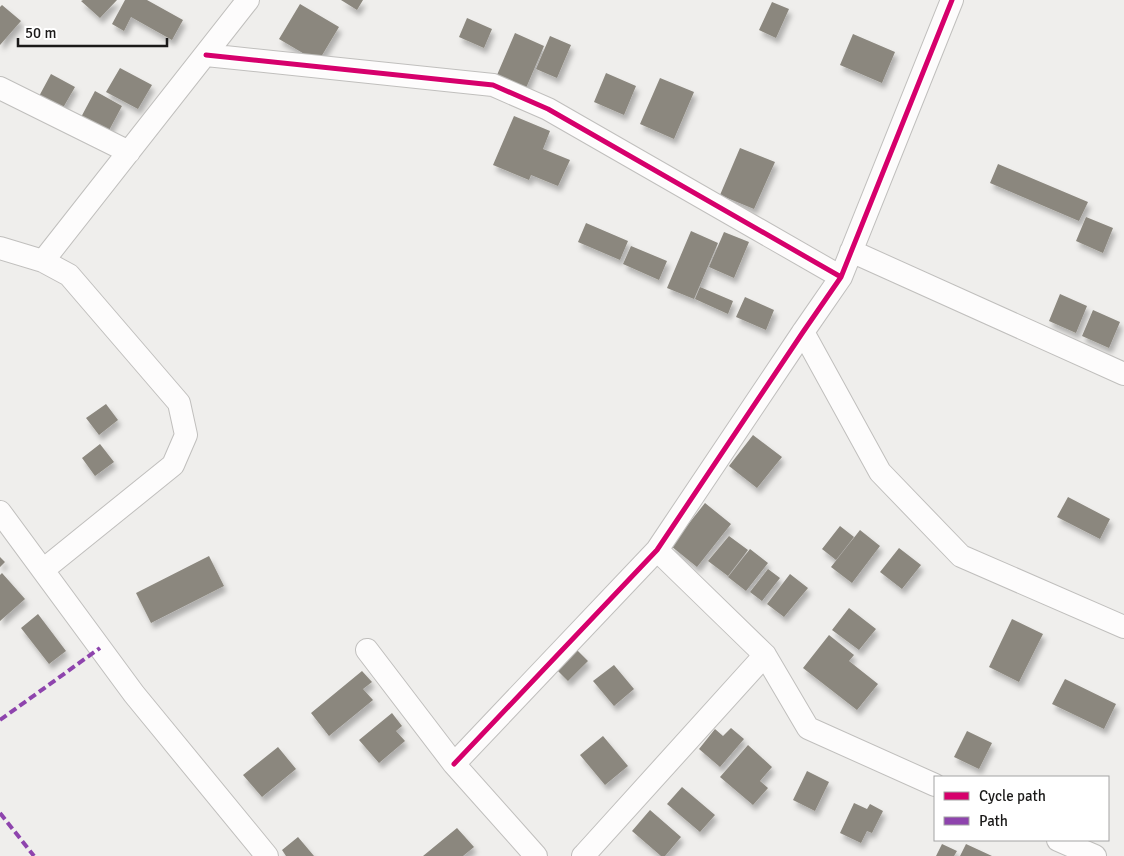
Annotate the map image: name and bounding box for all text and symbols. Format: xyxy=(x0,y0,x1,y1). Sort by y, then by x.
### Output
scale bar xyxy=(18,15,166,47)
text: 50 m xyxy=(25,24,56,42)
legend xyxy=(934,776,1109,841)
text: Cycle path xyxy=(979,787,1046,805)
text: Path xyxy=(979,812,1008,830)

